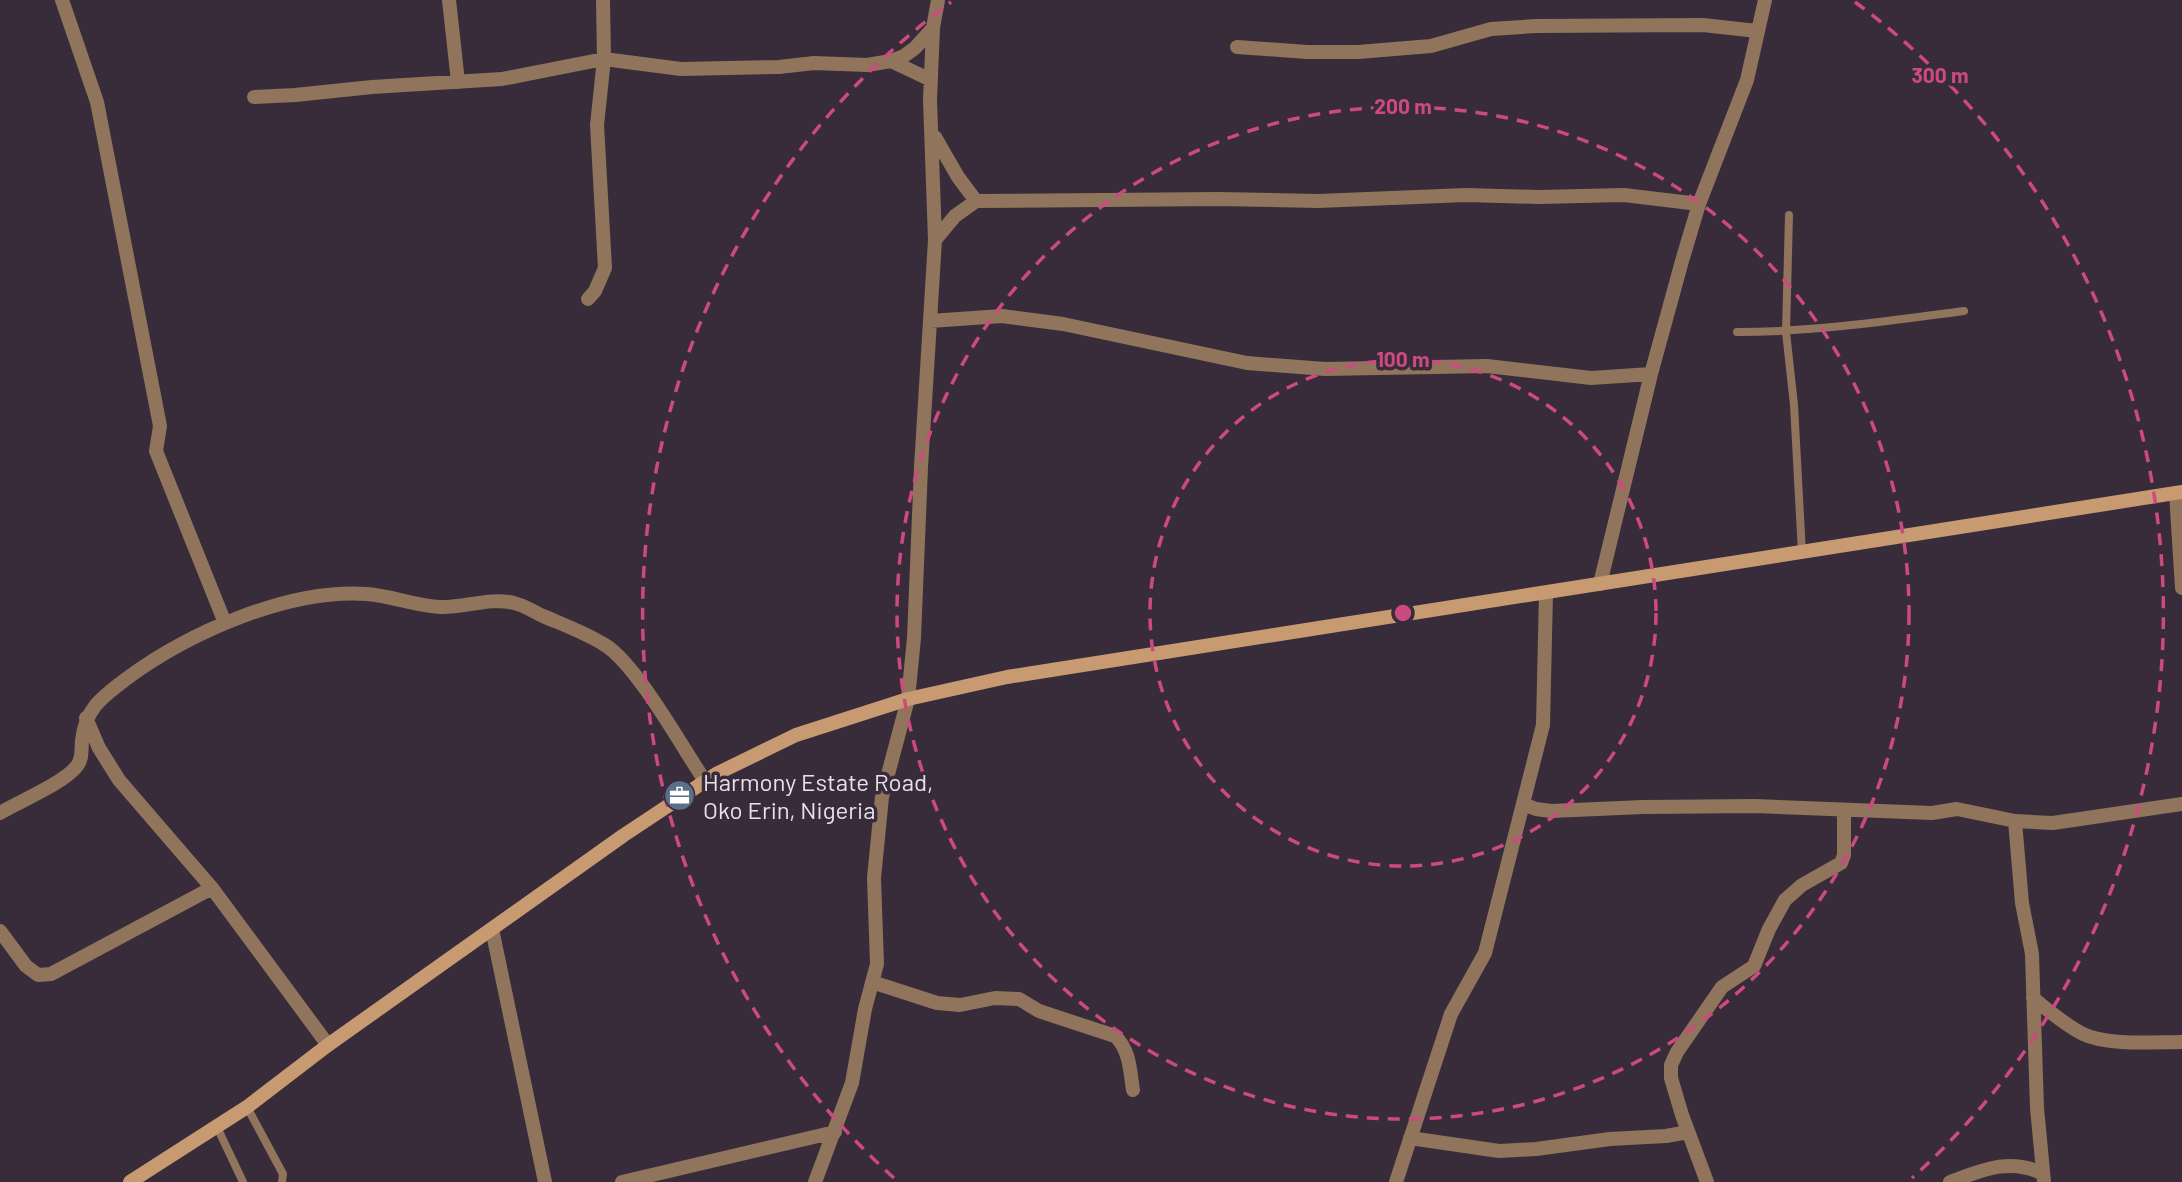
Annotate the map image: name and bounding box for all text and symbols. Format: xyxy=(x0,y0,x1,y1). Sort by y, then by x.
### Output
text: 300 m xyxy=(1911,62,1969,87)
text: 200 m xyxy=(1374,93,1432,118)
text: 100 m xyxy=(1376,346,1430,371)
centre of rings xyxy=(1391,601,1415,625)
place label: Harmony Estate Road, Oko Erin, Nigeria xyxy=(703,767,933,824)
office icon: Harmony Estate Road, Oko Erin, Nigeria xyxy=(663,778,697,812)

